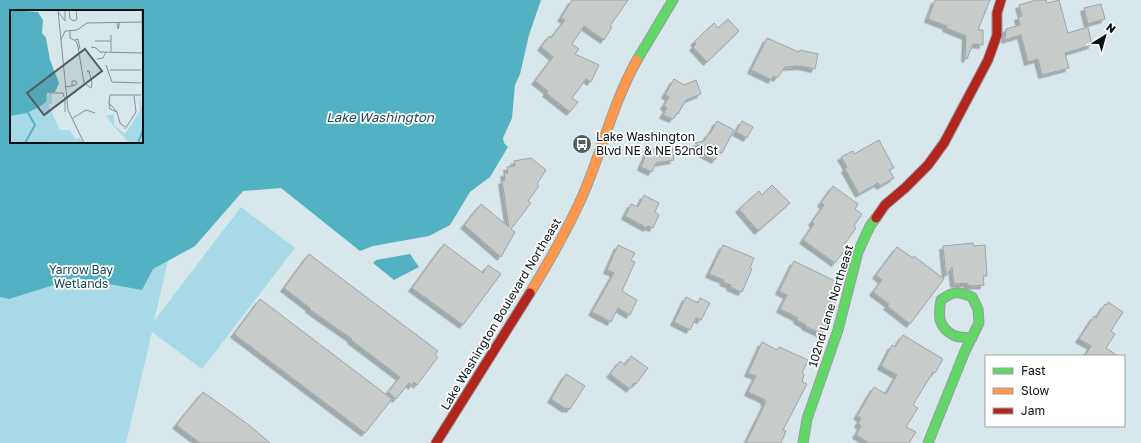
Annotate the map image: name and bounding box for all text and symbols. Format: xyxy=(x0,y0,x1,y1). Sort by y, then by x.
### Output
inset map xyxy=(10,10,143,143)
north arrow xyxy=(1085,16,1125,56)
text: N xyxy=(1104,20,1119,35)
water label: Lake Washington xyxy=(326,109,435,125)
place label: Lake Washington Blvd NE & NE 52nd St xyxy=(596,129,719,158)
bus stop icon: Lake Washington Blvd NE & NE 52nd St xyxy=(571,133,593,155)
street label: Lake Washington Boulevard Northeast xyxy=(437,215,564,413)
street label: 102nd Lane Northeast xyxy=(805,243,856,369)
park label: Yarrow Bay Wetlands xyxy=(49,262,113,291)
legend xyxy=(985,355,1125,427)
text: Fast xyxy=(1021,363,1046,378)
text: Slow xyxy=(1021,383,1049,398)
text: Jam xyxy=(1021,403,1045,418)

